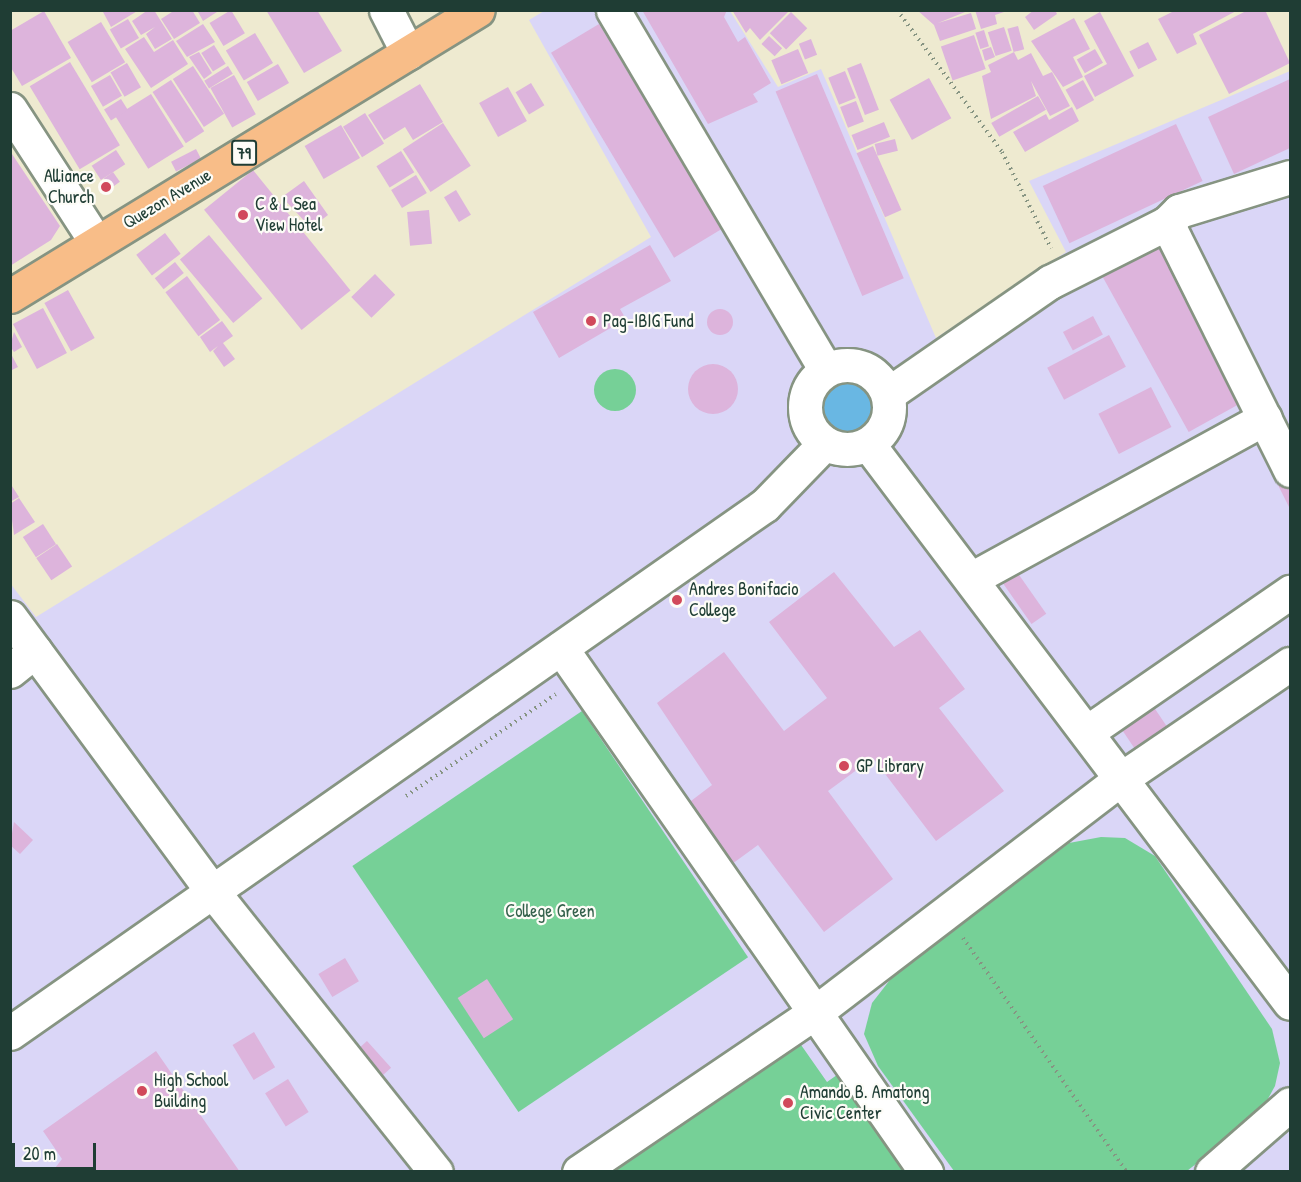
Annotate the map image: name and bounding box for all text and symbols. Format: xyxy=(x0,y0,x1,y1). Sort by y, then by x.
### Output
road number: 79 xyxy=(230,140,258,166)
street label: Quezon Avenue xyxy=(119,164,215,234)
place label: Alliance Church xyxy=(44,166,94,208)
marker: Alliance Church xyxy=(99,180,113,194)
place label: C & L Sea View Hotel xyxy=(255,194,323,236)
marker: C & L Sea View Hotel xyxy=(236,208,250,222)
place label: Pag-IBIG Fund xyxy=(603,310,693,332)
marker: Pag-IBIG Fund xyxy=(584,314,598,328)
place label: Andres Bonifacio College xyxy=(689,579,798,622)
marker: Andres Bonifacio College xyxy=(670,593,684,607)
place label: GP Library xyxy=(856,755,924,777)
marker: GP Library xyxy=(837,759,851,773)
park label: College Green xyxy=(505,900,595,922)
place label: High School Building xyxy=(154,1070,228,1112)
place label: Amando B. Amatong Civic Center xyxy=(800,1082,929,1124)
marker: High School Building xyxy=(135,1084,149,1098)
marker: Amando B. Amatong Civic Center xyxy=(781,1096,795,1110)
scale bar xyxy=(15,1131,99,1169)
text: 20 m xyxy=(23,1141,56,1166)

